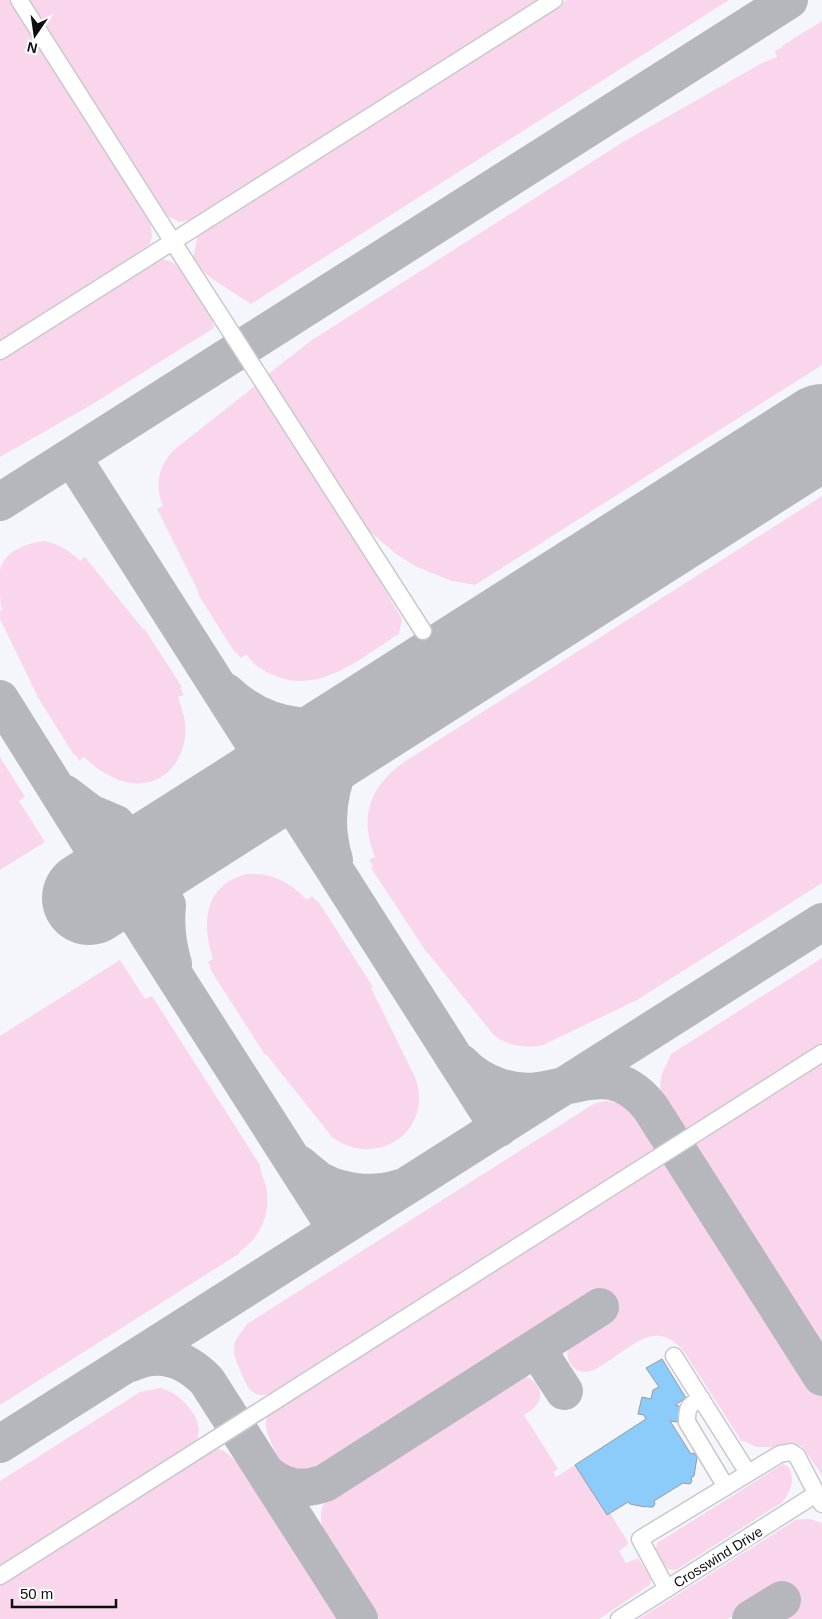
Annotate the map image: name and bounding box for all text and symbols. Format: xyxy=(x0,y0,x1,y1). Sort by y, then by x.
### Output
north arrow xyxy=(10,10,60,60)
text: N xyxy=(25,39,39,57)
street label: Crosswind Drive xyxy=(671,1523,766,1591)
scale bar xyxy=(12,1576,116,1608)
text: 50 m xyxy=(20,1585,53,1602)

